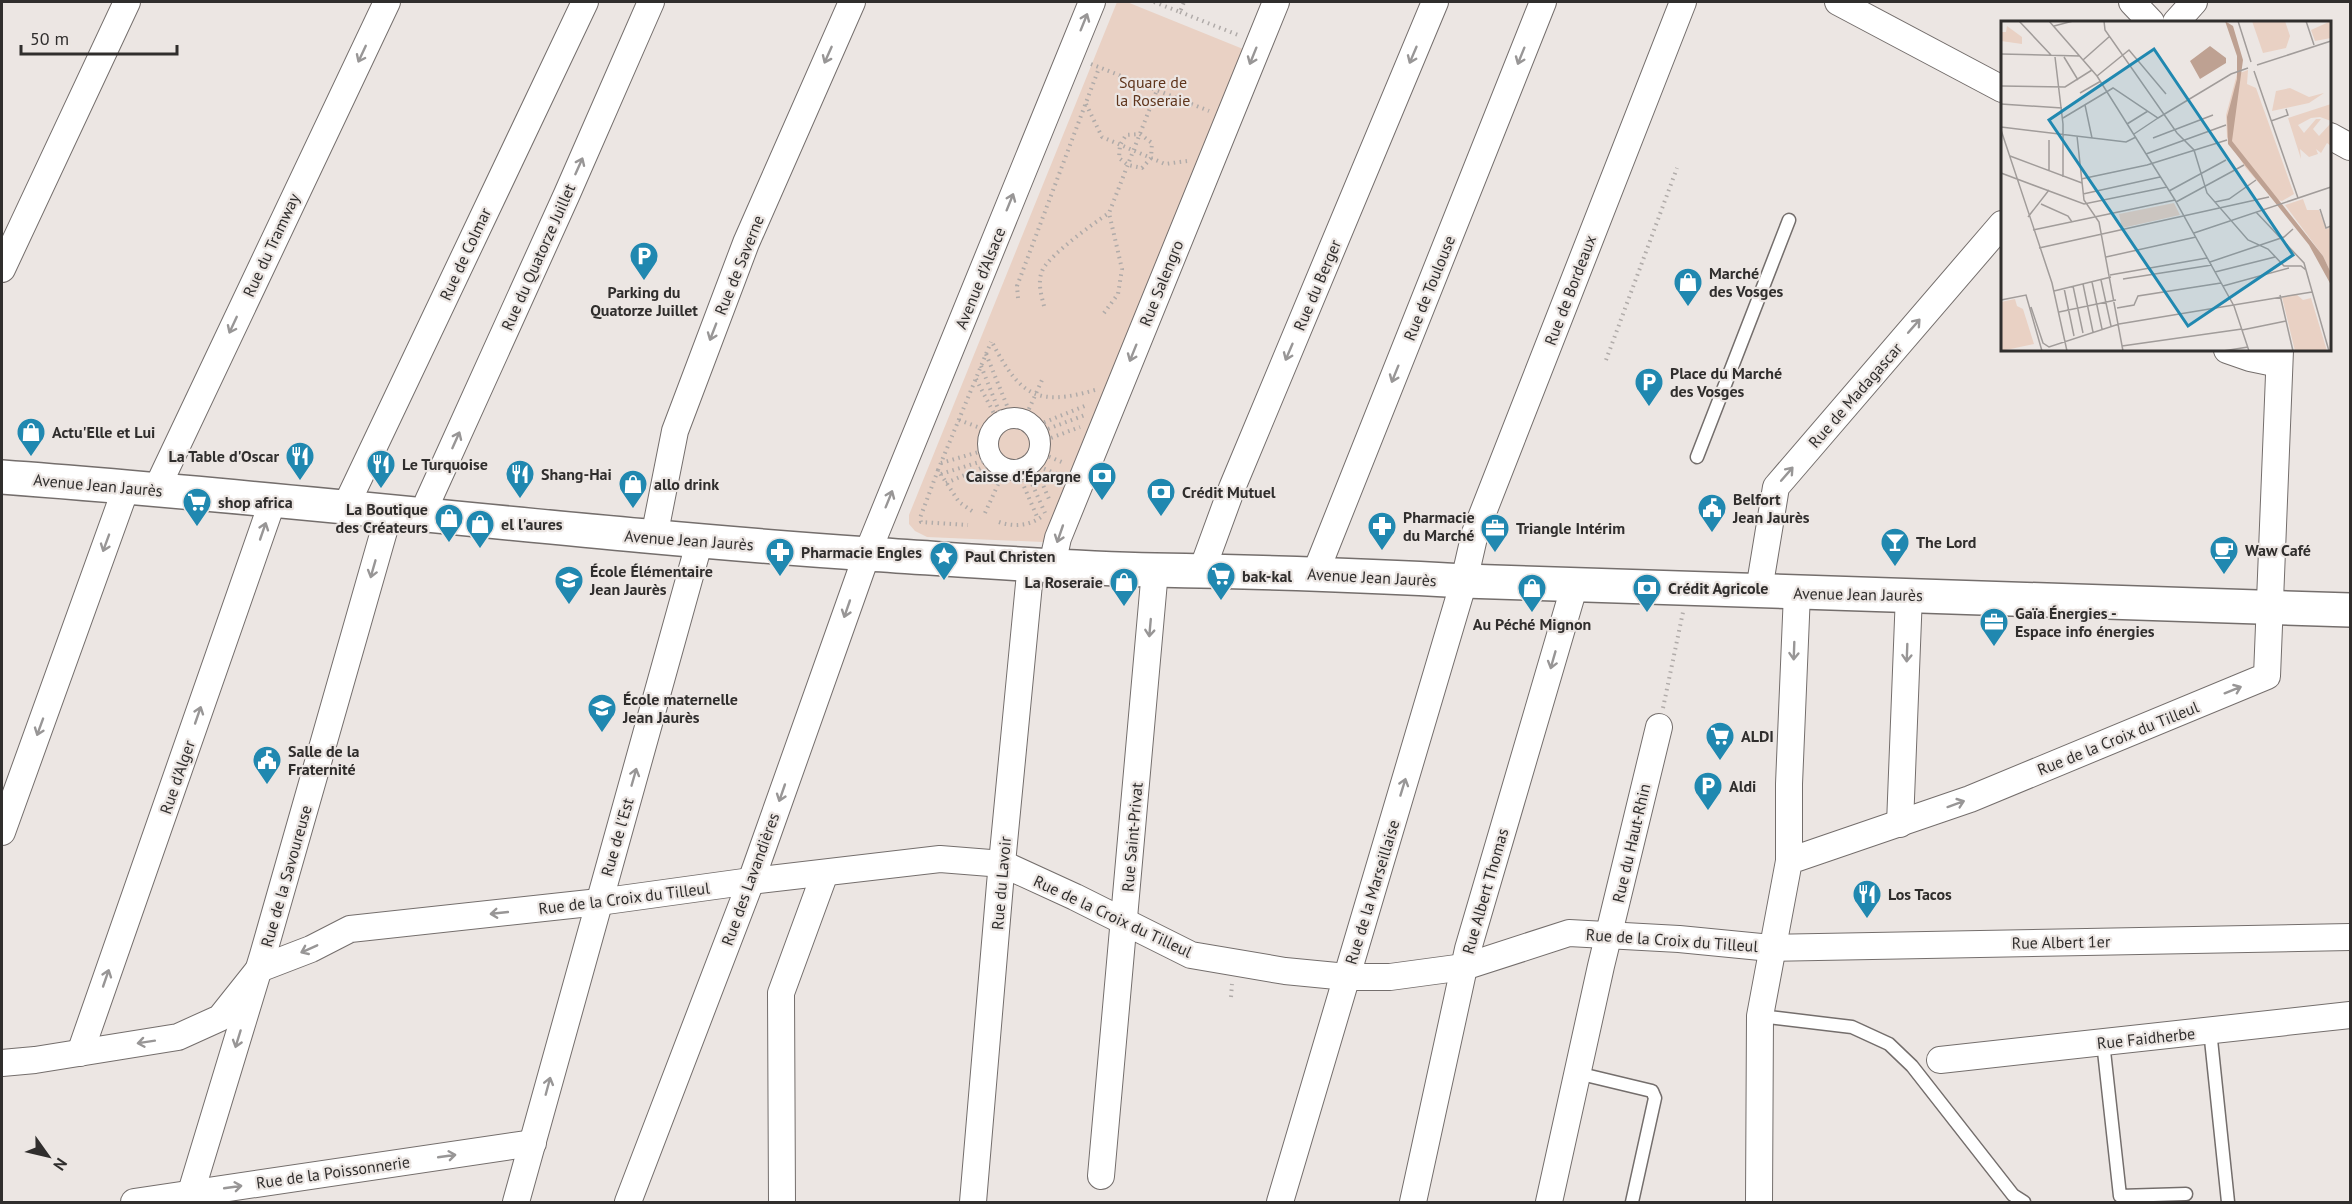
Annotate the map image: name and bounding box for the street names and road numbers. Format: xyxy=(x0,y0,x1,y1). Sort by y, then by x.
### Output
street label: Rue du Quatorze Juillet xyxy=(497,180,580,333)
street label: Rue du Tramway xyxy=(238,189,304,300)
street label: Rue de Colmar xyxy=(435,204,495,303)
street label: Rue de Saverne xyxy=(710,212,768,318)
street label: Avenue d'Alsace xyxy=(950,224,1010,332)
street label: Rue de Toulouse xyxy=(1399,232,1459,344)
street label: Rue de Bordeaux xyxy=(1540,232,1600,348)
street label: Rue du Berger xyxy=(1289,236,1345,334)
street label: Rue Salengro xyxy=(1135,237,1187,329)
street label: Rue de Madagascar xyxy=(1804,338,1906,452)
street label: Avenue Jean Jaurès xyxy=(33,469,164,501)
street label: Avenue Jean Jaurès xyxy=(624,526,755,555)
street label: Avenue Jean Jaurès xyxy=(1307,564,1437,590)
street label: Avenue Jean Jaurès xyxy=(1793,583,1923,605)
street label: Rue de la Croix du Tilleul xyxy=(2034,696,2202,780)
street label: Rue d'Alger xyxy=(155,737,199,817)
street label: Rue Saint-Privat xyxy=(1117,781,1147,893)
street label: Rue du Haut-Rhin xyxy=(1608,782,1654,904)
street label: Rue de l'Est xyxy=(596,795,638,878)
street label: Rue de la Savoureuse xyxy=(256,803,316,949)
street label: Rue des Lavandières xyxy=(717,810,783,948)
street label: Rue de la Marseillaise xyxy=(1341,817,1403,967)
street label: Rue Albert Thomas xyxy=(1458,826,1513,956)
street label: Rue du Lavoir xyxy=(987,835,1015,931)
street label: Rue de la Croix du Tilleul xyxy=(1031,871,1196,962)
street label: Rue de la Croix du Tilleul xyxy=(537,878,711,918)
street label: Rue de la Croix du Tilleul xyxy=(1585,924,1759,956)
street label: Rue Albert 1er xyxy=(2012,931,2111,953)
street label: Rue Faidherbe xyxy=(2096,1023,2196,1053)
street label: Rue de la Poissonnerie xyxy=(255,1151,411,1193)

